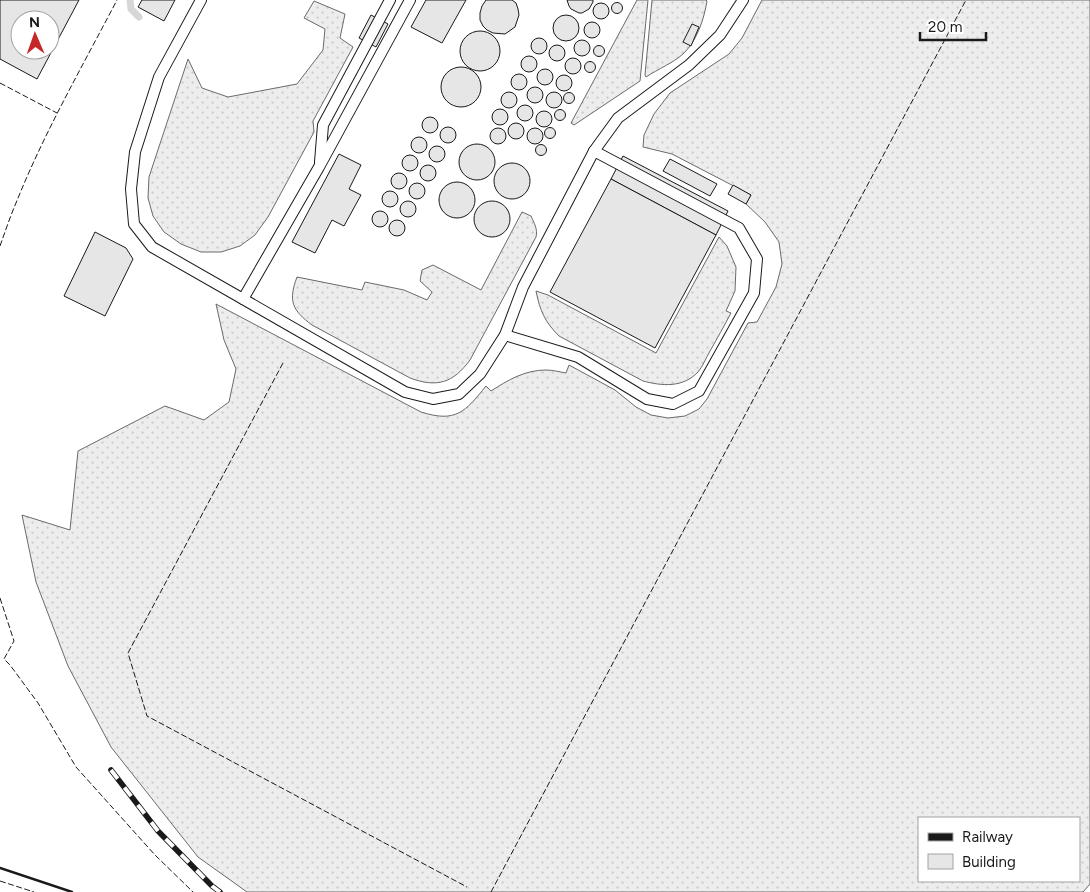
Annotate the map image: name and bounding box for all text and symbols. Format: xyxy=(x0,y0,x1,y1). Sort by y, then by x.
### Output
north arrow xyxy=(10,10,60,60)
scale bar xyxy=(920,10,986,42)
text: N xyxy=(29,14,40,31)
text: 20 m xyxy=(928,18,962,36)
legend xyxy=(918,817,1080,882)
text: Railway xyxy=(962,828,1013,846)
text: Building xyxy=(962,853,1016,871)

